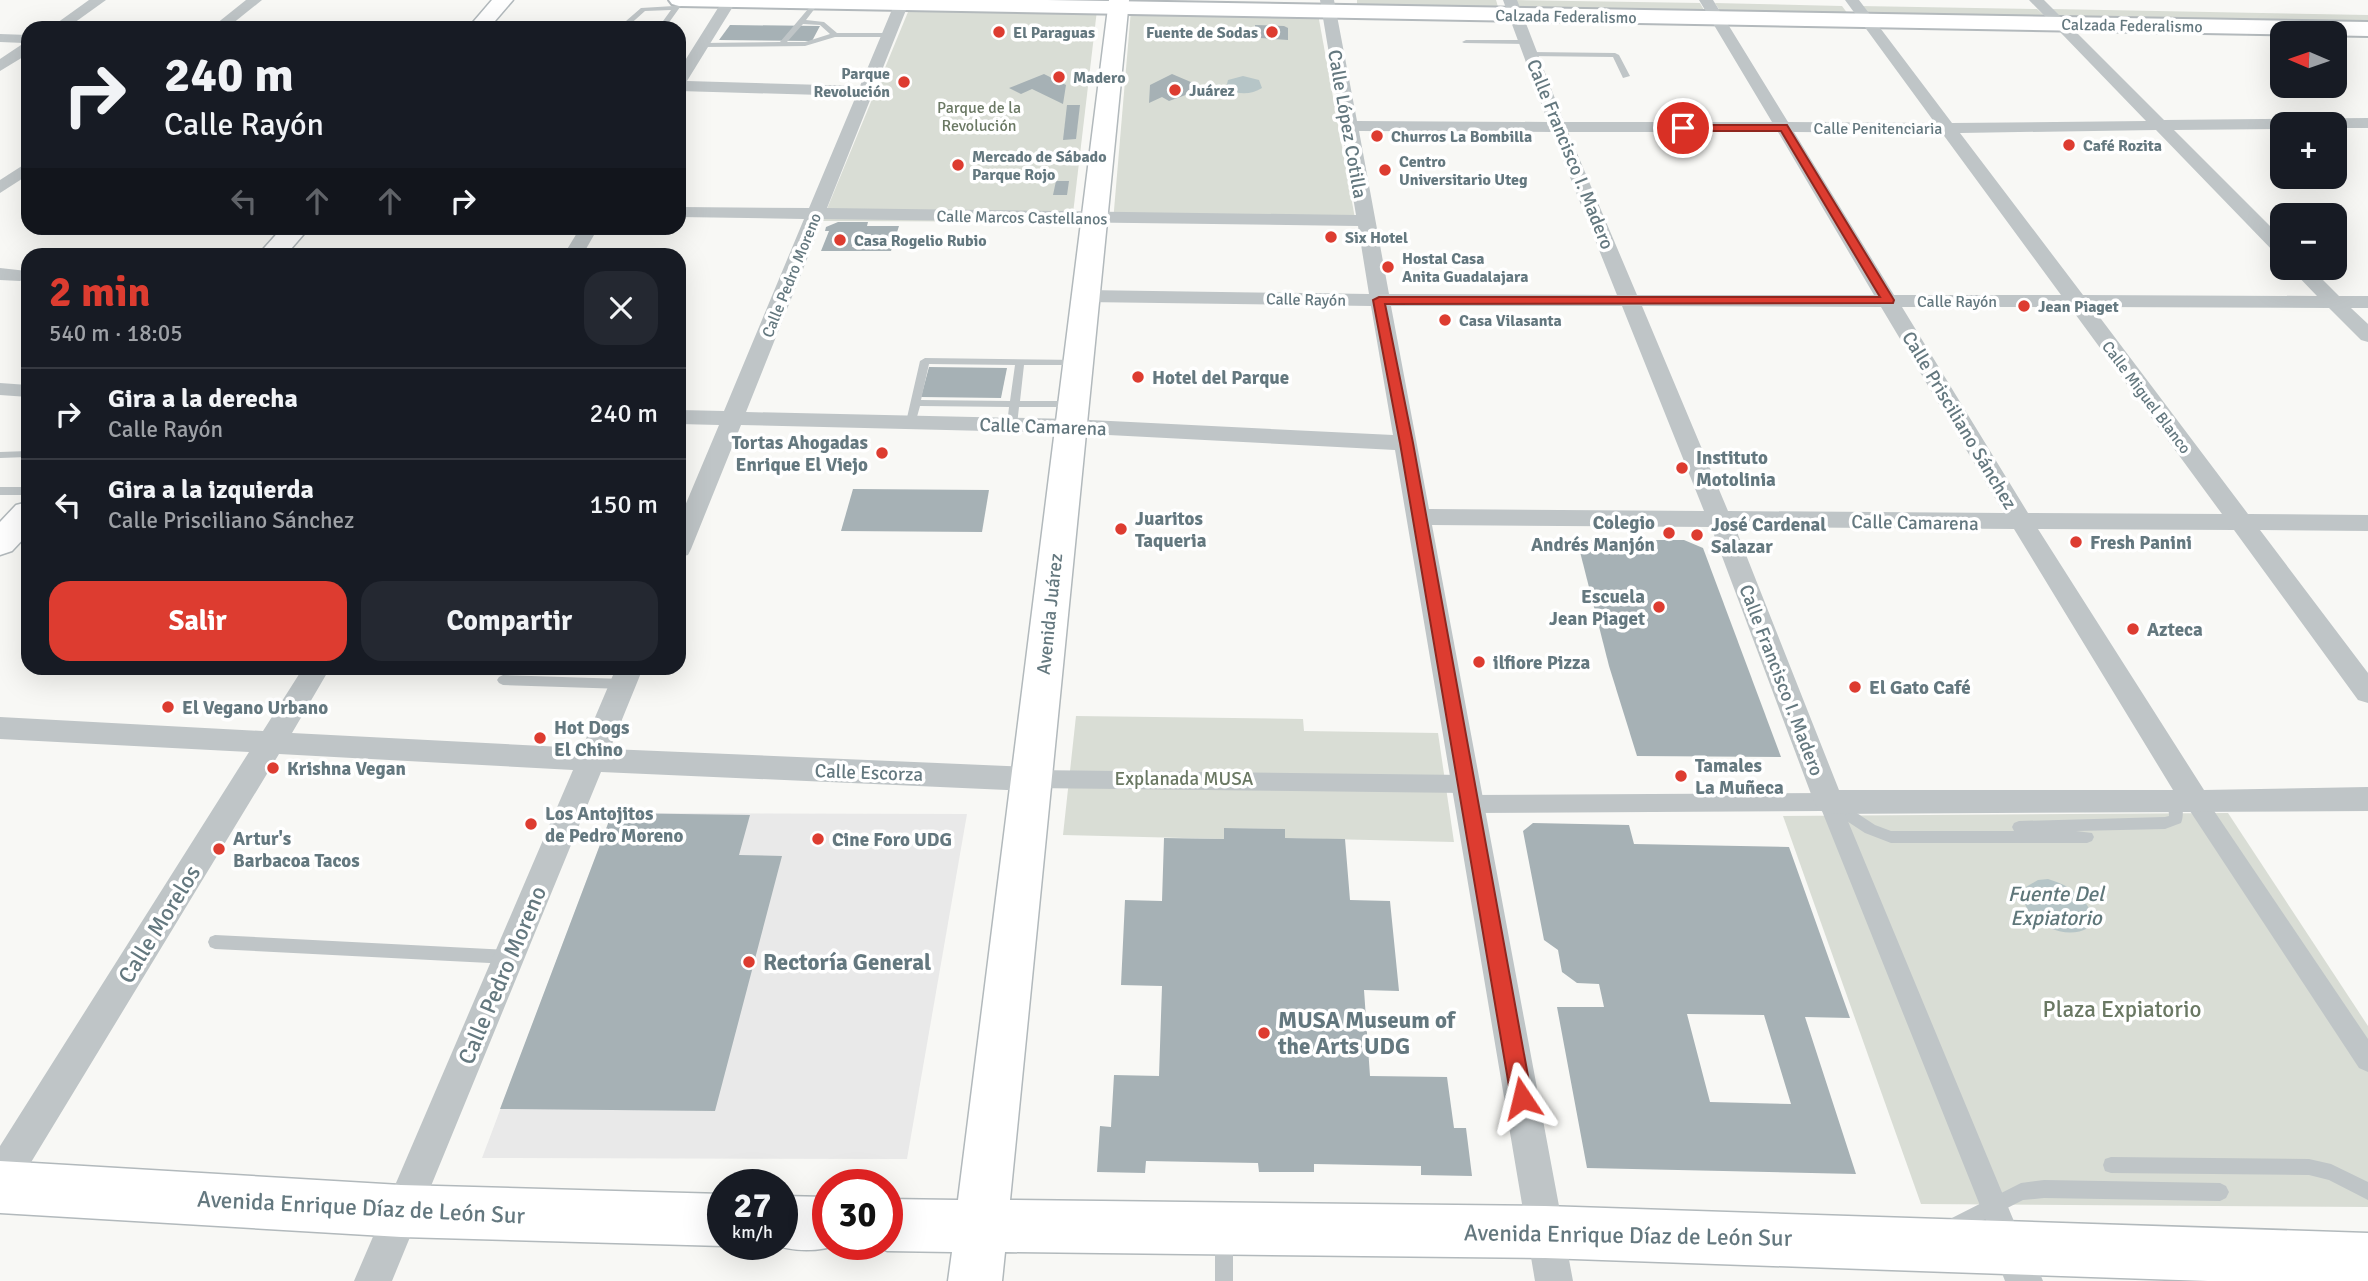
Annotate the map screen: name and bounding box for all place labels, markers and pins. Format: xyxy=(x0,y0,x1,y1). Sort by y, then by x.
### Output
place label: El Paraguas xyxy=(1013,23,1095,43)
place label: Fuente de Sodas xyxy=(1146,23,1258,43)
marker: El Paraguas xyxy=(991,24,1007,40)
marker: Fuente de Sodas xyxy=(1264,24,1280,40)
place label: Parque Revolución xyxy=(814,64,890,102)
place label: Madero xyxy=(1073,68,1126,88)
marker: Madero xyxy=(1051,69,1067,85)
marker: Parque Revolución xyxy=(896,74,912,90)
place label: Juárez xyxy=(1189,81,1235,101)
marker: Juárez xyxy=(1167,82,1183,98)
pin xyxy=(1653,98,1713,158)
place label: Churros La Bombilla xyxy=(1391,127,1532,147)
marker: Churros La Bombilla xyxy=(1369,128,1385,144)
place label: Café Rozita xyxy=(2083,136,2162,156)
marker: Café Rozita xyxy=(2061,137,2077,153)
place label: Mercado de Sábado Parque Rojo xyxy=(972,147,1107,185)
place label: Centro Universitario Uteg xyxy=(1399,152,1528,190)
marker: Mercado de Sábado Parque Rojo xyxy=(950,157,966,173)
marker: Centro Universitario Uteg xyxy=(1377,162,1393,178)
place label: Six Hotel xyxy=(1345,228,1408,248)
marker: Six Hotel xyxy=(1323,229,1339,245)
place label: Casa Rogelio Rubio xyxy=(854,231,987,251)
marker: Casa Rogelio Rubio xyxy=(832,232,848,248)
place label: Hostal Casa Anita Guadalajara xyxy=(1402,249,1528,287)
marker: Hostal Casa Anita Guadalajara xyxy=(1380,259,1396,275)
place label: Jean Piaget xyxy=(2038,297,2119,317)
marker: Jean Piaget xyxy=(2016,298,2032,314)
place label: Casa Vilasanta xyxy=(1459,311,1562,331)
marker: Casa Vilasanta xyxy=(1437,312,1453,328)
place label: Hotel del Parque xyxy=(1152,366,1289,390)
marker: Hotel del Parque xyxy=(1130,369,1146,385)
place label: Tortas Ahogadas Enrique El Viejo xyxy=(732,431,868,477)
marker: Tortas Ahogadas Enrique El Viejo xyxy=(874,445,890,461)
place label: Instituto Motolinia xyxy=(1696,446,1776,492)
marker: Instituto Motolinia xyxy=(1674,460,1690,476)
place label: Juaritos Taqueria xyxy=(1135,507,1207,553)
place label: Colegio Andrés Manjón xyxy=(1531,511,1655,557)
place label: José Cardenal Salazar xyxy=(1711,513,1826,559)
marker: Juaritos Taqueria xyxy=(1113,521,1129,537)
marker: Colegio Andrés Manjón xyxy=(1661,525,1677,541)
marker: José Cardenal Salazar xyxy=(1689,527,1705,543)
place label: Fresh Panini xyxy=(2090,531,2192,555)
marker: Fresh Panini xyxy=(2068,534,2084,550)
place label: Escuela Jean Piaget xyxy=(1549,585,1645,631)
marker: Escuela Jean Piaget xyxy=(1651,599,1667,615)
place label: Azteca xyxy=(2147,618,2203,642)
marker: Azteca xyxy=(2125,621,2141,637)
place label: ilfiore Pizza xyxy=(1493,651,1591,675)
marker: ilfiore Pizza xyxy=(1471,654,1487,670)
place label: El Gato Café xyxy=(1869,676,1971,700)
marker: El Gato Café xyxy=(1847,679,1863,695)
place label: El Vegano Urbano xyxy=(182,696,328,720)
marker: El Vegano Urbano xyxy=(160,699,176,715)
place label: Hot Dogs El Chino xyxy=(554,716,629,762)
marker: Hot Dogs El Chino xyxy=(532,730,548,746)
place label: Tamales La Muñeca xyxy=(1695,754,1784,800)
place label: Krishna Vegan xyxy=(287,757,406,781)
marker: Krishna Vegan xyxy=(265,760,281,776)
marker: Tamales La Muñeca xyxy=(1673,768,1689,784)
place label: Los Antojitos de Pedro Moreno xyxy=(545,802,683,848)
marker: Los Antojitos de Pedro Moreno xyxy=(523,816,539,832)
place label: Artur's Barbacoa Tacos xyxy=(233,827,360,873)
place label: Cine Foro UDG xyxy=(832,828,952,852)
marker: Cine Foro UDG xyxy=(810,831,826,847)
marker: Artur's Barbacoa Tacos xyxy=(211,841,227,857)
place label: Rectoría General xyxy=(763,948,931,977)
marker: Rectoría General xyxy=(741,954,757,970)
place label: MUSA Museum of the Arts UDG xyxy=(1277,1006,1457,1061)
marker: MUSA Museum of the Arts UDG xyxy=(1256,1025,1272,1041)

